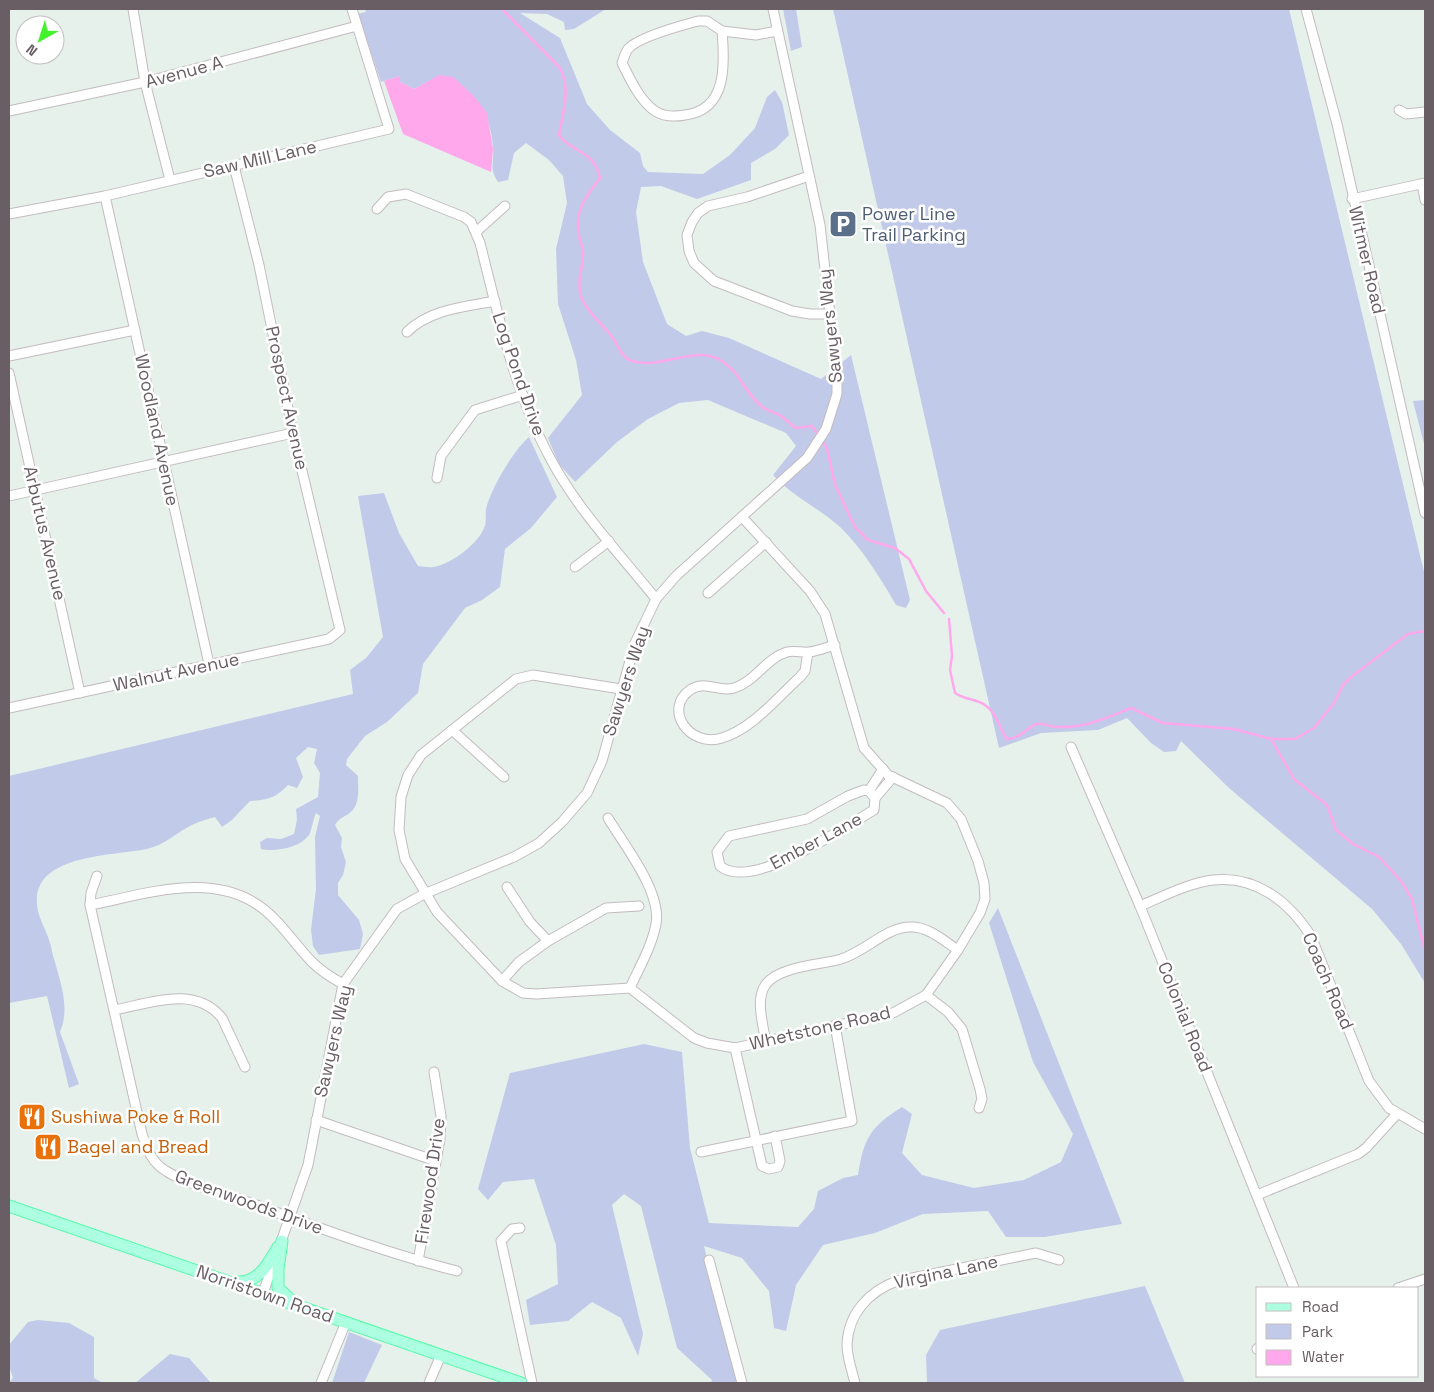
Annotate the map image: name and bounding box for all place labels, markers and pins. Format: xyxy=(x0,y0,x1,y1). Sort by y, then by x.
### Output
place label: Power Line Trail Parking xyxy=(862,202,966,246)
parking icon: Power Line Trail Parking xyxy=(828,209,858,239)
restaurant icon: Sushiwa Poke & Roll xyxy=(17,1102,47,1132)
place label: Sushiwa Poke & Roll xyxy=(51,1105,220,1128)
restaurant icon: Bagel and Bread xyxy=(33,1132,63,1162)
place label: Bagel and Bread xyxy=(67,1135,209,1158)

